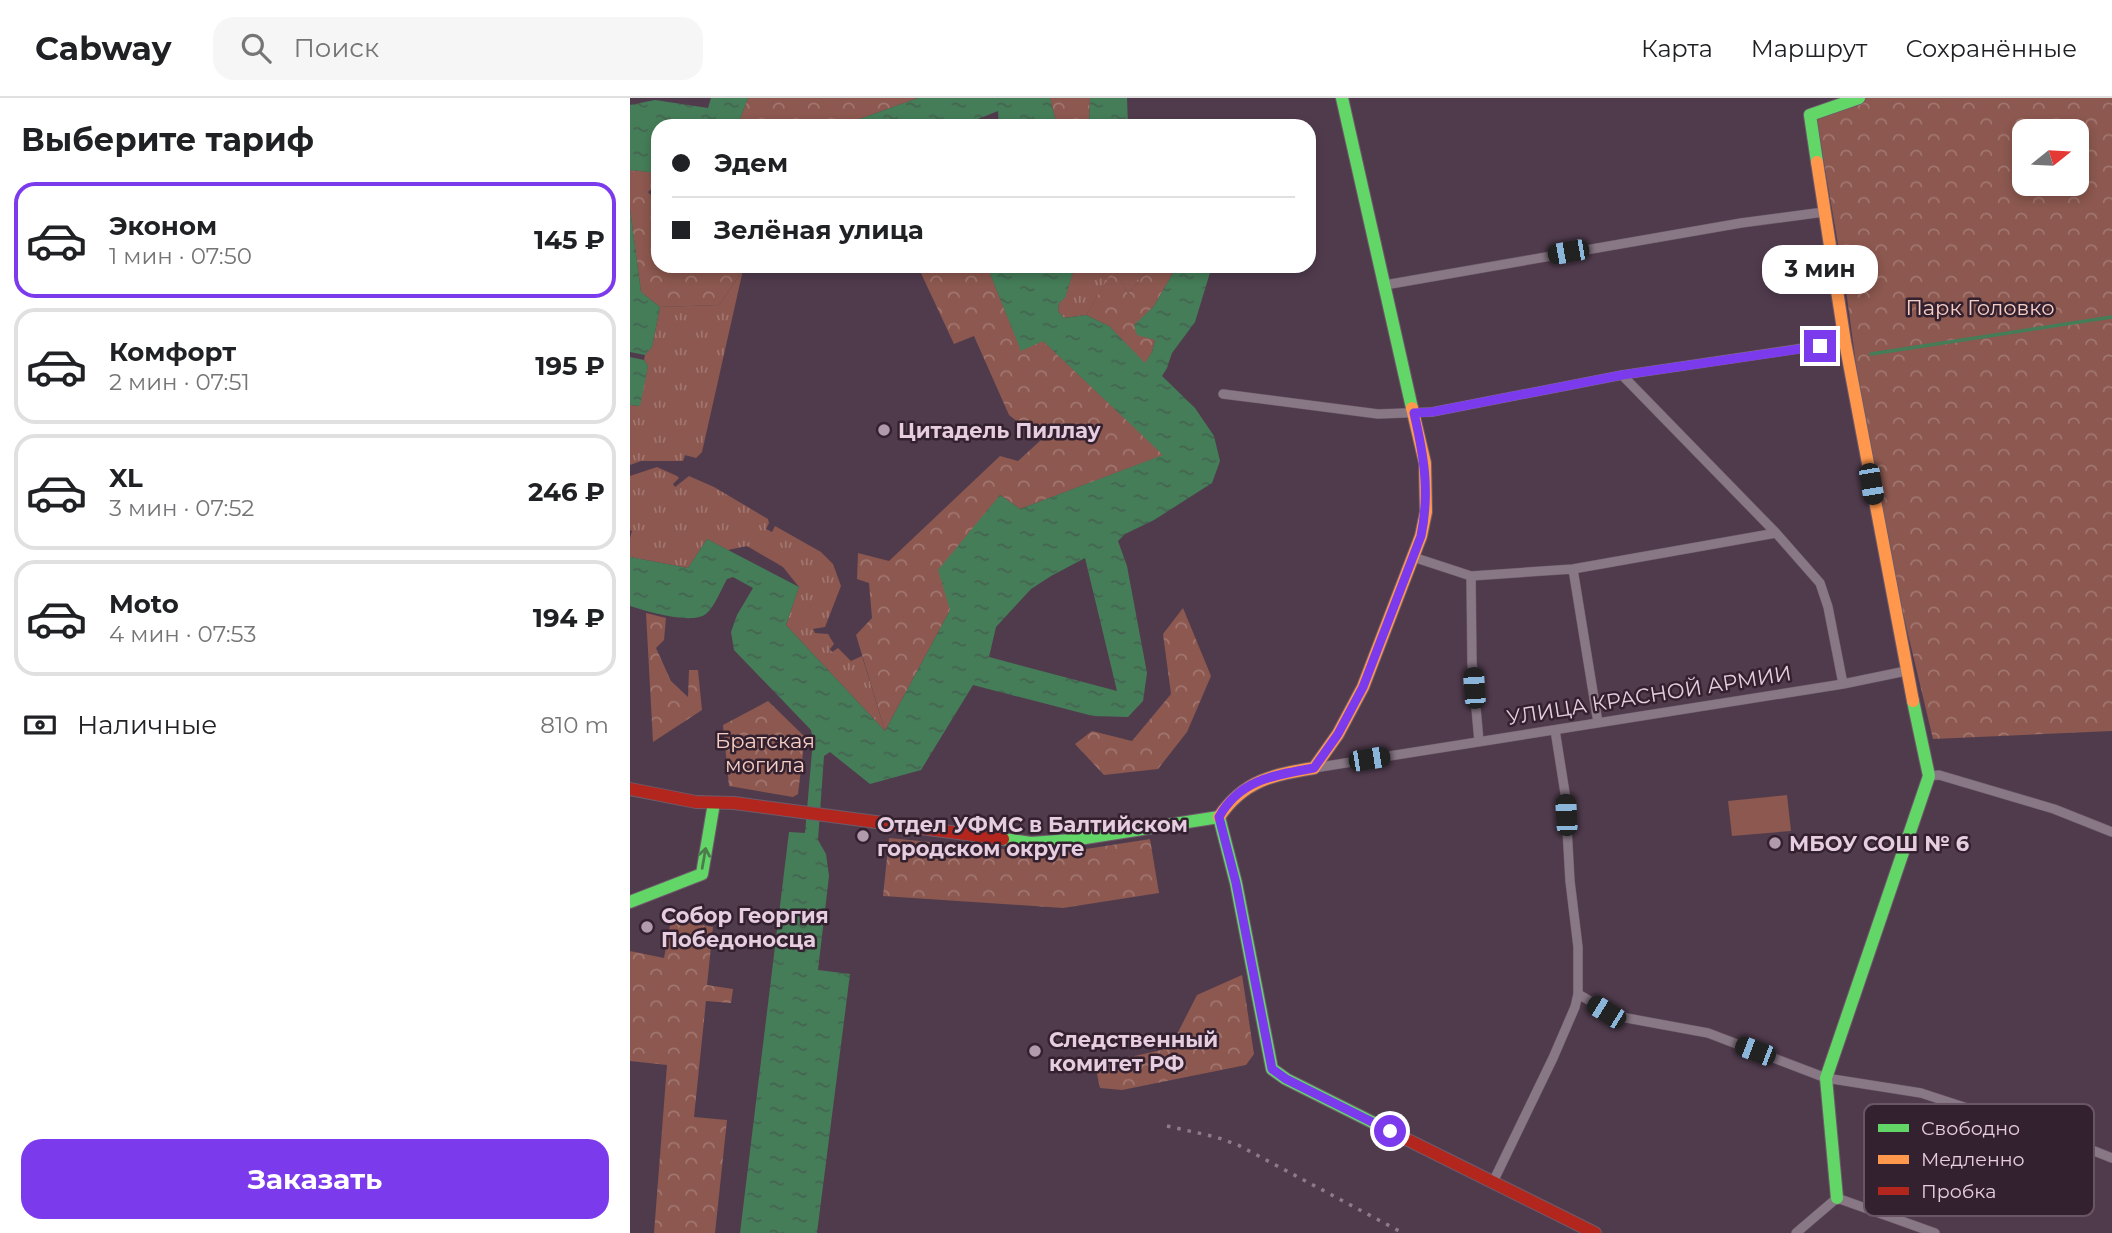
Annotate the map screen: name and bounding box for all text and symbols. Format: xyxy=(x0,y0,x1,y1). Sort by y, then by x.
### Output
search box xyxy=(213,17,703,80)
text: Cabway xyxy=(35,28,171,68)
icon: search xyxy=(237,29,275,67)
text: Поиск xyxy=(293,32,379,64)
text: Карта xyxy=(1641,34,1713,63)
text: Маршрут xyxy=(1751,34,1867,63)
text: Сохранённые xyxy=(1905,34,2077,63)
north arrow xyxy=(2012,119,2090,196)
map controls xyxy=(2012,119,2089,196)
text: Выберите тариф xyxy=(21,120,314,159)
text: Эдем xyxy=(714,147,788,179)
icon: car xyxy=(25,209,88,272)
text: Эконом xyxy=(109,210,217,242)
text: Зелёная улица xyxy=(714,214,924,246)
text: 145 ₽ xyxy=(534,224,605,256)
car xyxy=(1546,238,1591,266)
text: 1 мин · 07:50 xyxy=(109,242,252,270)
callout: 3 мин xyxy=(1762,244,1878,294)
text: 3 мин xyxy=(1784,255,1856,283)
park label: Парк Головко xyxy=(1905,295,2055,320)
route end xyxy=(1804,330,1836,362)
icon: car xyxy=(25,335,88,398)
text: Комфорт xyxy=(109,336,236,368)
text: 195 ₽ xyxy=(535,350,605,382)
text: 2 мин · 07:51 xyxy=(109,368,250,396)
place label: Цитадель Пиллау xyxy=(898,418,1101,443)
marker: Цитадель Пиллау xyxy=(876,422,892,438)
icon: car xyxy=(25,461,88,524)
car xyxy=(1858,461,1885,507)
text: XL xyxy=(109,462,143,494)
text: 246 ₽ xyxy=(528,476,605,508)
text: 3 мин · 07:52 xyxy=(109,494,254,522)
icon: car xyxy=(25,587,88,650)
text: Moto xyxy=(109,588,179,620)
text: 194 ₽ xyxy=(533,602,605,634)
text: 4 мин · 07:53 xyxy=(109,620,256,648)
street label: УЛИЦА КРАСНОЙ АРМИИ xyxy=(1505,660,1793,730)
car xyxy=(1463,666,1486,710)
icon: cash xyxy=(21,706,59,744)
text: Наличные xyxy=(77,709,217,741)
text: 810 m xyxy=(540,711,609,739)
park label: Братская могила xyxy=(715,728,815,777)
car xyxy=(1347,745,1392,773)
car xyxy=(1555,793,1578,837)
place label: Отдел УФМС в Балтийском городском округе xyxy=(877,812,1188,861)
marker: Отдел УФМС в Балтийском городском округе xyxy=(855,828,871,844)
place label: МБОУ СОШ № 6 xyxy=(1789,831,1969,856)
marker: МБОУ СОШ № 6 xyxy=(1767,835,1783,851)
one-way arrow xyxy=(698,847,711,870)
place label: Собор Георгия Победоносца xyxy=(661,903,829,952)
marker: Собор Георгия Победоносца xyxy=(639,919,655,935)
car xyxy=(1583,992,1630,1032)
place label: Следственный комитет РФ xyxy=(1049,1027,1218,1076)
car xyxy=(1732,1034,1779,1068)
marker: Следственный комитет РФ xyxy=(1027,1043,1043,1059)
legend xyxy=(1864,1104,2094,1216)
route start xyxy=(1374,1115,1406,1147)
text: Свободно xyxy=(1921,1117,2020,1140)
button: Заказать xyxy=(21,1139,609,1219)
text: Медленно xyxy=(1921,1148,2025,1171)
text: Пробка xyxy=(1921,1180,1996,1203)

